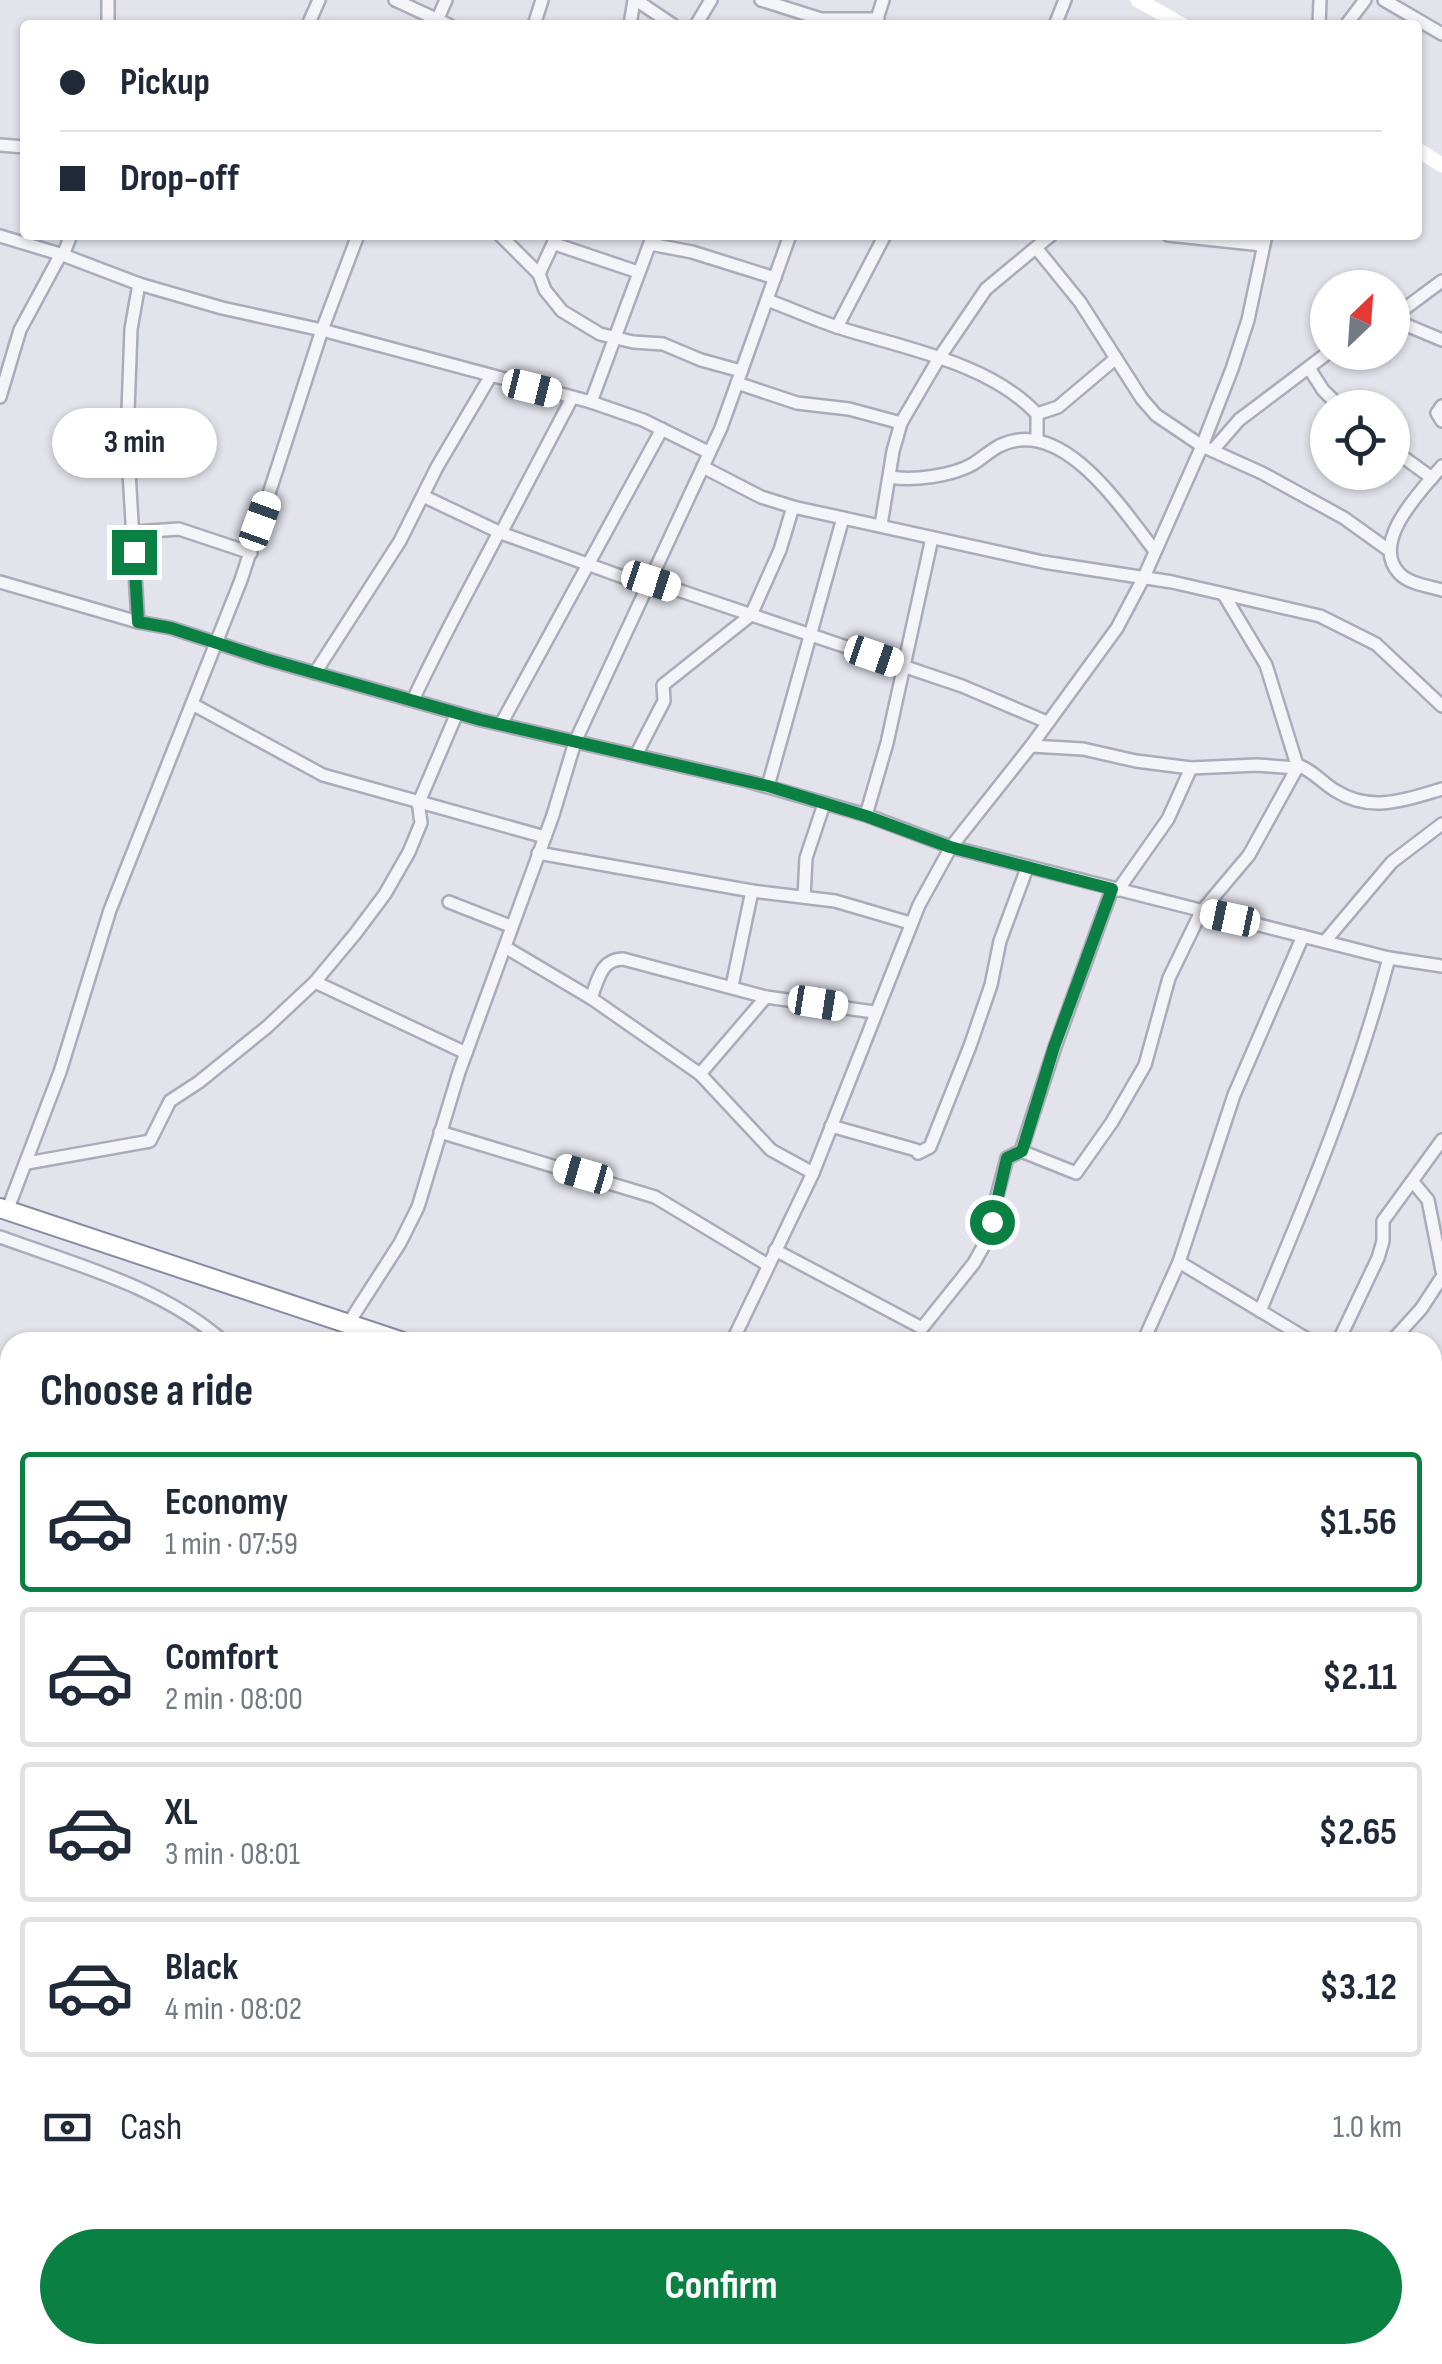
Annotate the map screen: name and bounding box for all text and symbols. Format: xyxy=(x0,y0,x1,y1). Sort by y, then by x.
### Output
text: Pickup xyxy=(120,60,210,105)
text: Drop-off xyxy=(120,156,239,201)
north arrow xyxy=(1310,270,1410,370)
map controls xyxy=(1310,270,1410,490)
car xyxy=(499,366,565,410)
button: locate xyxy=(1310,390,1410,490)
callout: 3 min xyxy=(52,407,216,477)
text: 3 min xyxy=(104,423,165,462)
car xyxy=(236,488,284,554)
route end xyxy=(112,530,157,575)
car xyxy=(618,557,684,605)
car xyxy=(841,632,907,680)
car xyxy=(1198,897,1262,939)
car xyxy=(786,983,850,1023)
car xyxy=(550,1151,616,1197)
route start xyxy=(970,1200,1015,1245)
text: Choose a ride xyxy=(40,1364,253,1419)
icon: car xyxy=(45,1477,135,1567)
text: Economy xyxy=(165,1480,288,1525)
text: $1.56 xyxy=(1319,1500,1397,1545)
text: 1 min · 07:59 xyxy=(165,1525,298,1564)
icon: car xyxy=(45,1632,135,1722)
text: Comfort xyxy=(165,1635,279,1680)
text: $2.11 xyxy=(1322,1655,1397,1700)
text: 2 min · 08:00 xyxy=(165,1680,303,1719)
icon: car xyxy=(45,1787,135,1877)
text: XL xyxy=(165,1790,198,1835)
text: $2.65 xyxy=(1318,1810,1397,1855)
text: 3 min · 08:01 xyxy=(165,1835,300,1874)
icon: car xyxy=(45,1942,135,2032)
text: Black xyxy=(165,1945,238,1990)
text: $3.12 xyxy=(1320,1965,1397,2010)
text: 4 min · 08:02 xyxy=(165,1990,302,2029)
icon: cash xyxy=(40,2100,95,2155)
text: Cash xyxy=(120,2105,182,2150)
text: 1.0 km xyxy=(1333,2108,1402,2147)
button: Confirm xyxy=(40,2229,1402,2344)

